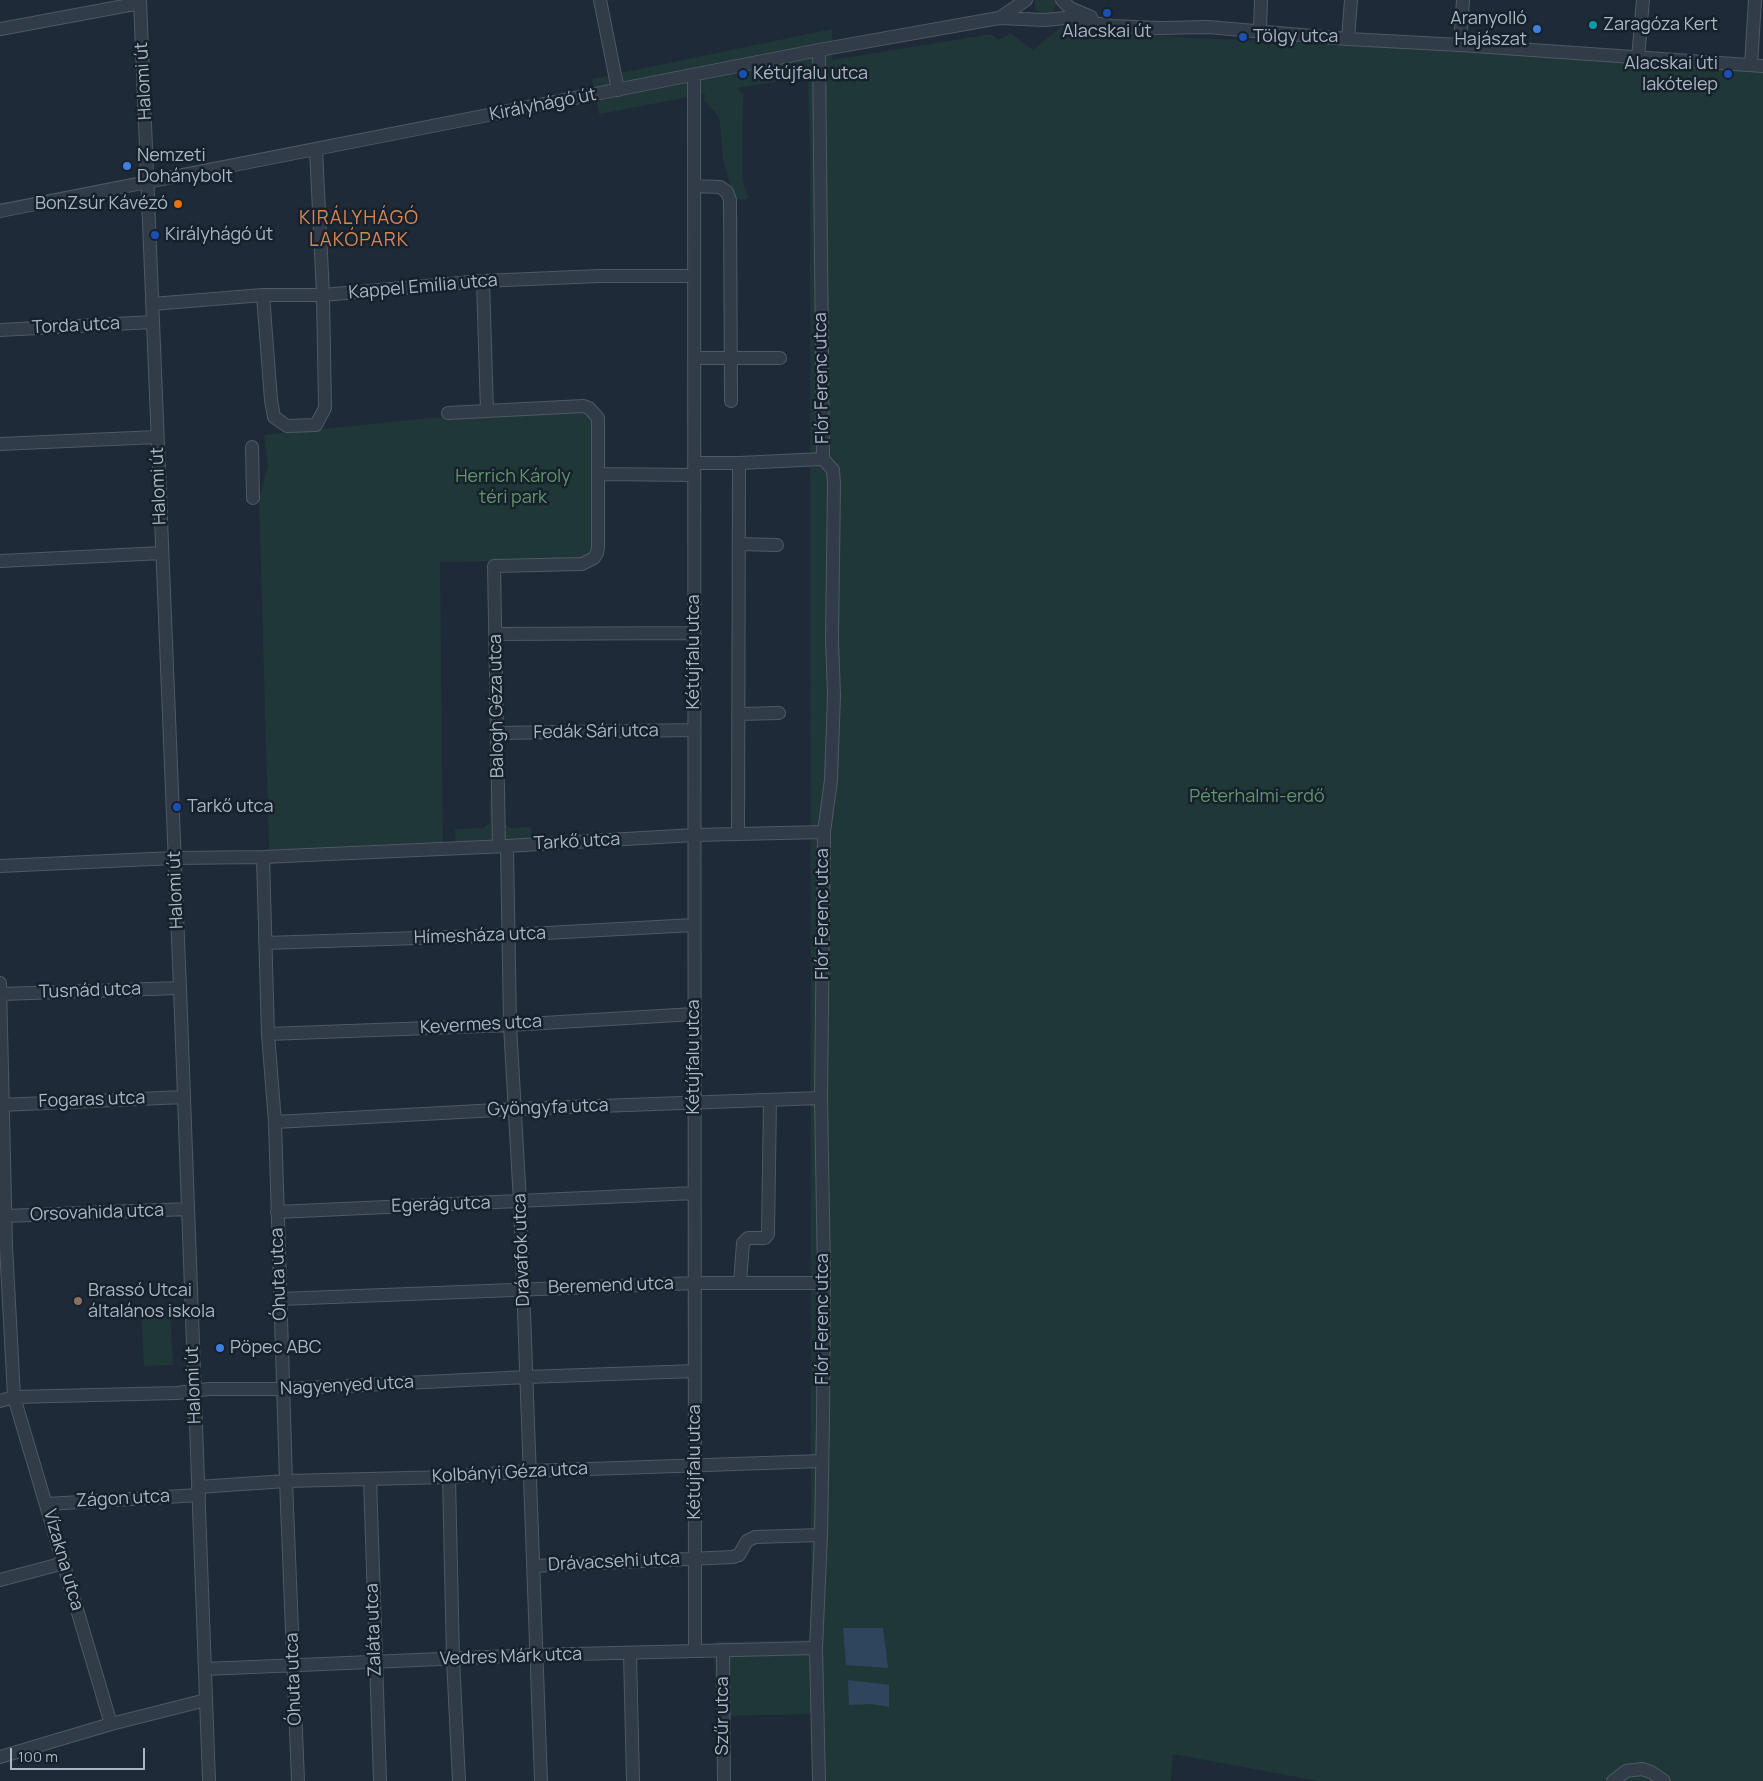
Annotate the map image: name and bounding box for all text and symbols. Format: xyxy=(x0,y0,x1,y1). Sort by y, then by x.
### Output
marker: Alacskai út xyxy=(1101,7,1113,19)
place label: Aranyolló Hajászat xyxy=(1450,8,1527,50)
place label: Zaragóza Kert xyxy=(1603,14,1718,36)
marker: Zaragóza Kert xyxy=(1587,19,1599,31)
place label: Alacskai út xyxy=(1062,21,1152,43)
marker: Aranyolló Hajászat xyxy=(1531,23,1543,35)
place label: Tölgy utca xyxy=(1253,26,1338,48)
marker: Tölgy utca xyxy=(1237,31,1249,43)
street label: Halomi út xyxy=(131,41,157,121)
place label: Alacskai úti lakótelep xyxy=(1624,53,1718,96)
place label: Kétújfalu utca xyxy=(753,63,868,85)
marker: Kétújfalu utca xyxy=(737,68,749,80)
marker: Alacskai úti lakótelep xyxy=(1722,68,1734,80)
street label: Királyhágó út xyxy=(488,84,598,126)
place label: Nemzeti Dohánybolt xyxy=(137,145,233,188)
marker: Nemzeti Dohánybolt xyxy=(121,160,133,172)
place label: BonZsúr Kávézó xyxy=(35,193,168,215)
marker: BonZsúr Kávézó xyxy=(172,198,184,210)
district label: KIRÁLYHÁGÓ LAKÓPARK xyxy=(298,208,420,252)
place label: Királyhágó út xyxy=(165,224,273,246)
marker: Királyhágó út xyxy=(149,229,161,241)
street label: Kappel Emília utca xyxy=(348,270,498,304)
street label: Flór Ferenc utca xyxy=(810,312,834,444)
street label: Torda utca xyxy=(32,313,120,339)
street label: Halomi út xyxy=(147,447,171,525)
park label: Herrich Károly téri park xyxy=(455,466,571,508)
street label: Kétújfalu utca xyxy=(683,594,705,710)
street label: Balogh Géza utca xyxy=(485,634,509,778)
street label: Fedák Sári utca xyxy=(533,720,659,744)
park label: Péterhalmi-erdő xyxy=(1189,786,1325,808)
place label: Tarkő utca xyxy=(187,796,273,818)
marker: Tarkő utca xyxy=(171,801,183,813)
street label: Tarkő utca xyxy=(533,829,621,855)
street label: Flór Ferenc utca xyxy=(812,848,834,980)
street label: Halomi út xyxy=(164,851,188,929)
street label: Hímesháza utca xyxy=(413,923,547,949)
street label: Tusnád utca xyxy=(38,978,142,1004)
street label: Kétújfalu utca xyxy=(683,999,705,1115)
street label: Kevermes utca xyxy=(419,1011,543,1039)
street label: Fogaras utca xyxy=(38,1087,146,1113)
street label: Gyöngyfa utca xyxy=(487,1095,609,1121)
street label: Egerág utca xyxy=(391,1192,491,1218)
street label: Drávafok utca xyxy=(509,1193,535,1307)
street label: Orsovahida utca xyxy=(30,1200,164,1226)
street label: Óhuta utca xyxy=(267,1227,291,1321)
street label: Flór Ferenc utca xyxy=(812,1253,834,1385)
street label: Beremend utca xyxy=(548,1273,674,1299)
place label: Brassó Utcai általános iskola xyxy=(88,1280,215,1322)
marker: Brassó Utcai általános iskola xyxy=(72,1295,84,1307)
place label: Pöpec ABC xyxy=(230,1337,322,1359)
marker: Pöpec ABC xyxy=(214,1342,226,1354)
street label: Halomi út xyxy=(182,1346,206,1424)
street label: Nagyenyed utca xyxy=(279,1372,415,1400)
street label: Kétújfalu utca xyxy=(684,1404,706,1520)
street label: Kolbányi Géza utca xyxy=(431,1458,589,1488)
street label: Zágon utca xyxy=(75,1486,171,1512)
street label: Vízakna utca xyxy=(38,1507,88,1613)
street label: Drávacsehi utca xyxy=(547,1548,681,1576)
street label: Zaláta utca xyxy=(362,1583,386,1677)
street label: Óhuta utca xyxy=(282,1632,306,1726)
street label: Vedres Márk utca xyxy=(439,1644,583,1670)
street label: Szűr utca xyxy=(712,1677,734,1755)
scale bar xyxy=(12,1738,148,1770)
text: 100 m xyxy=(18,1746,58,1767)

